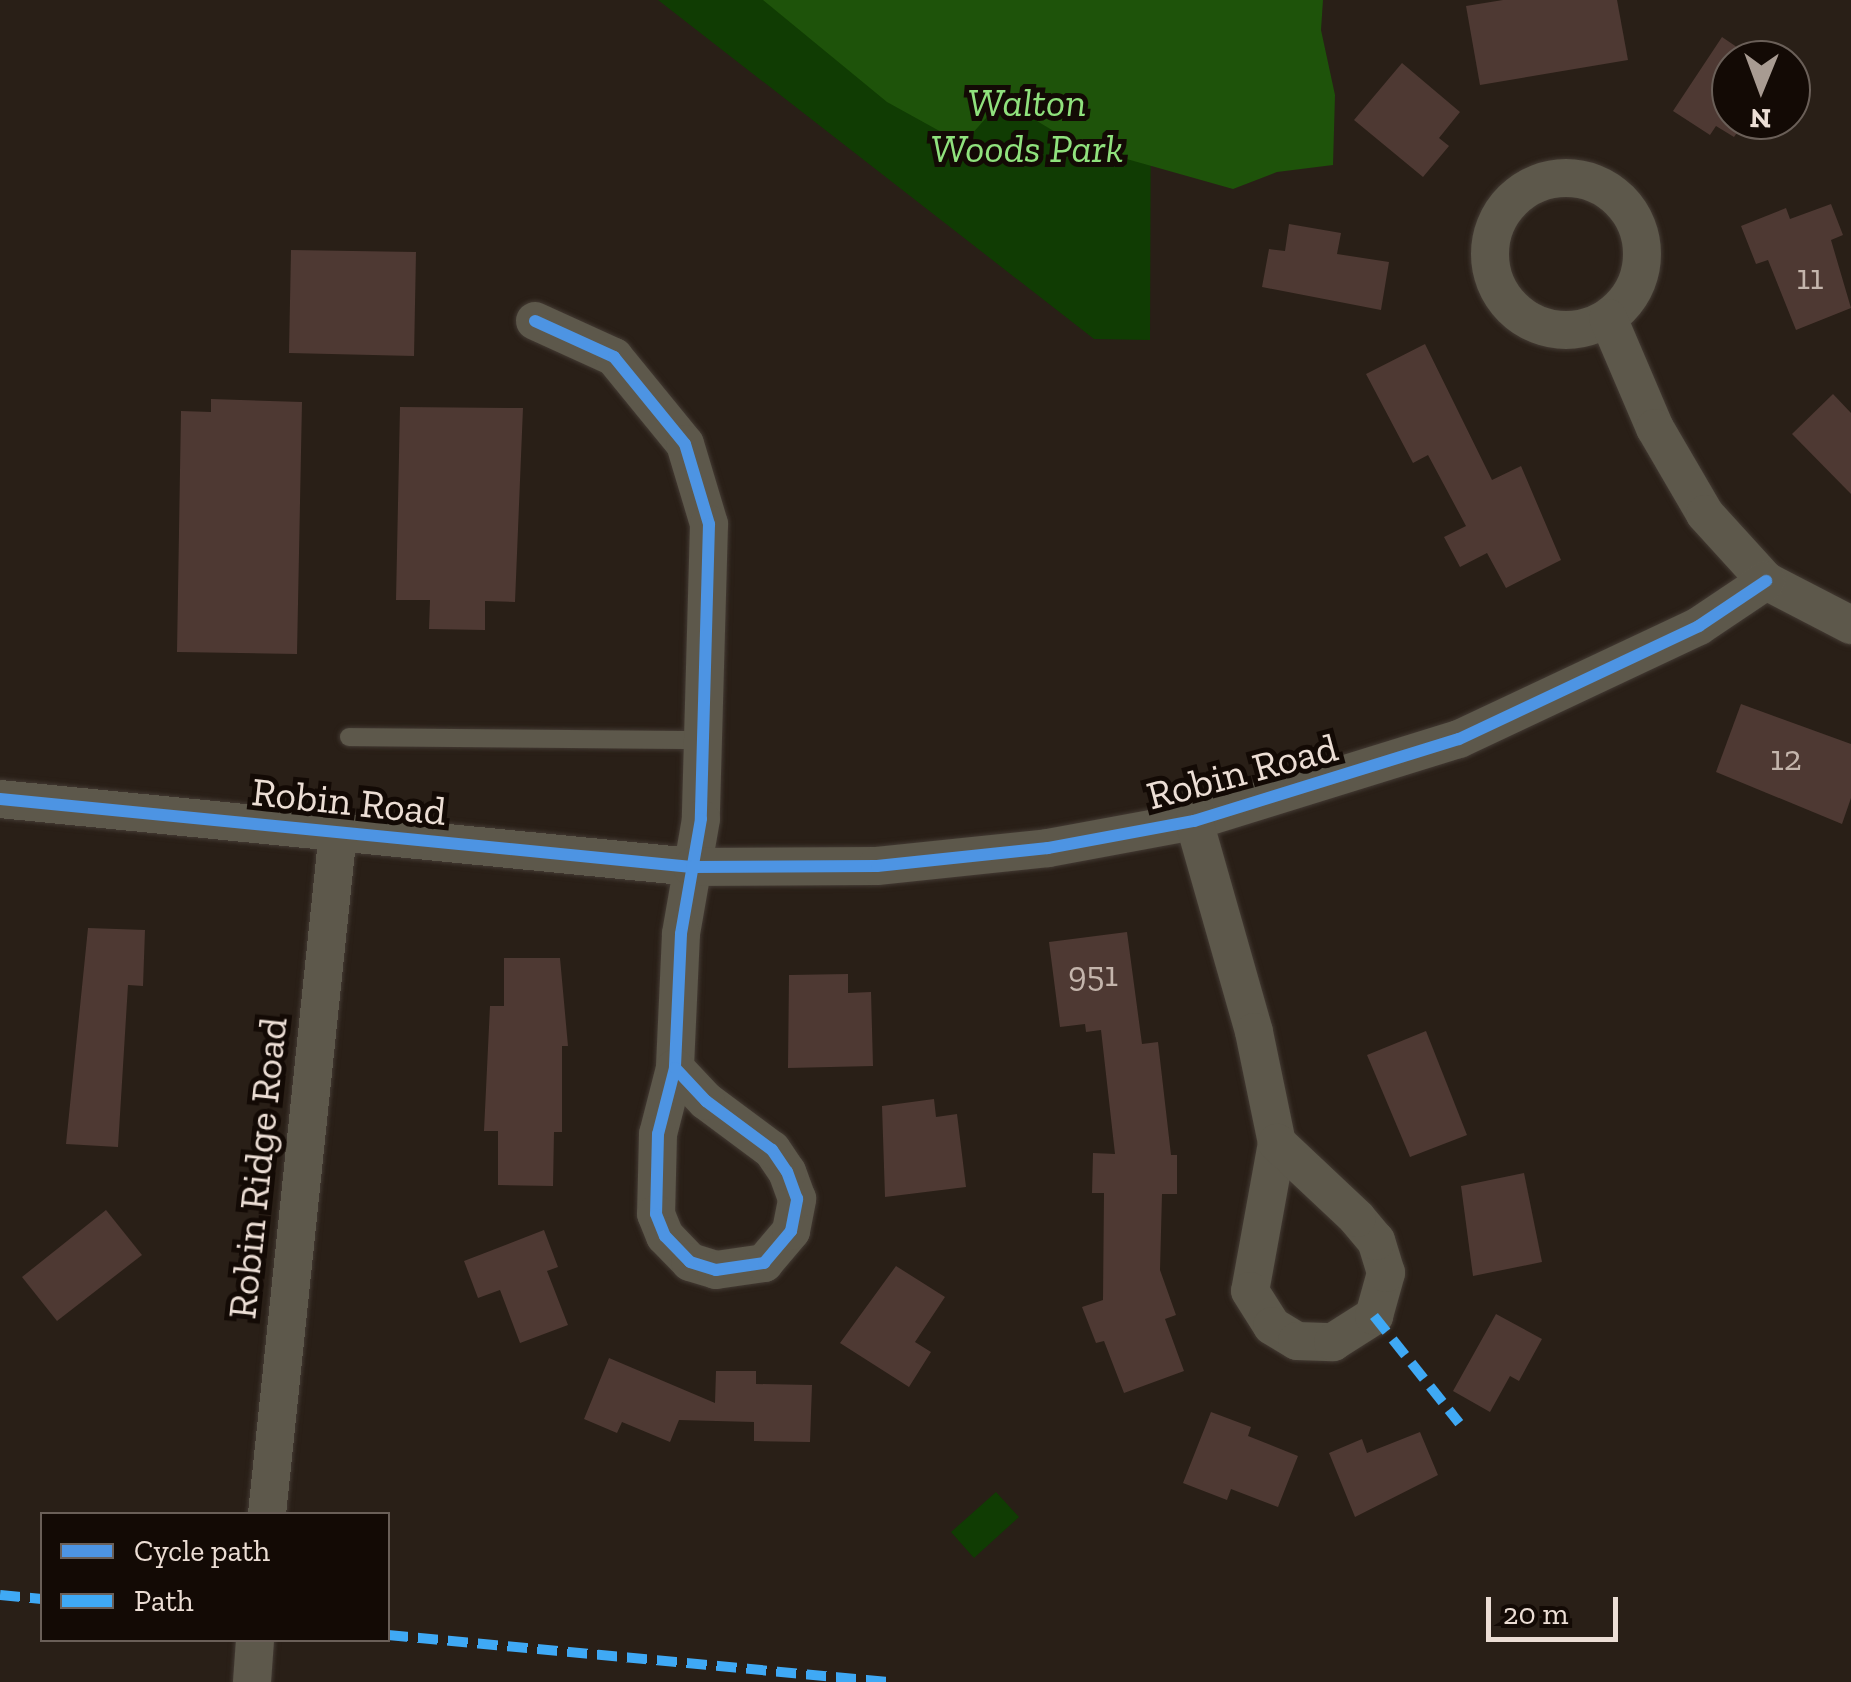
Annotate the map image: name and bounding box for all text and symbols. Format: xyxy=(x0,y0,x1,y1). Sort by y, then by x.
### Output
north arrow xyxy=(1711,40,1811,140)
park label: Walton Woods Park xyxy=(931,78,1123,172)
text: N xyxy=(1750,102,1771,135)
house number: 11 xyxy=(1797,256,1823,298)
street label: Robin Road xyxy=(1141,723,1343,819)
house number: 12 xyxy=(1770,737,1802,779)
street label: Robin Road xyxy=(249,767,449,835)
house number: 951 xyxy=(1068,953,1118,995)
street label: Robin Ridge Road xyxy=(217,1015,297,1321)
legend xyxy=(40,1512,390,1642)
text: Cycle path xyxy=(134,1533,270,1569)
scale bar xyxy=(1491,1577,1624,1639)
text: Path xyxy=(134,1583,193,1619)
text: 20 m xyxy=(1503,1596,1568,1632)

